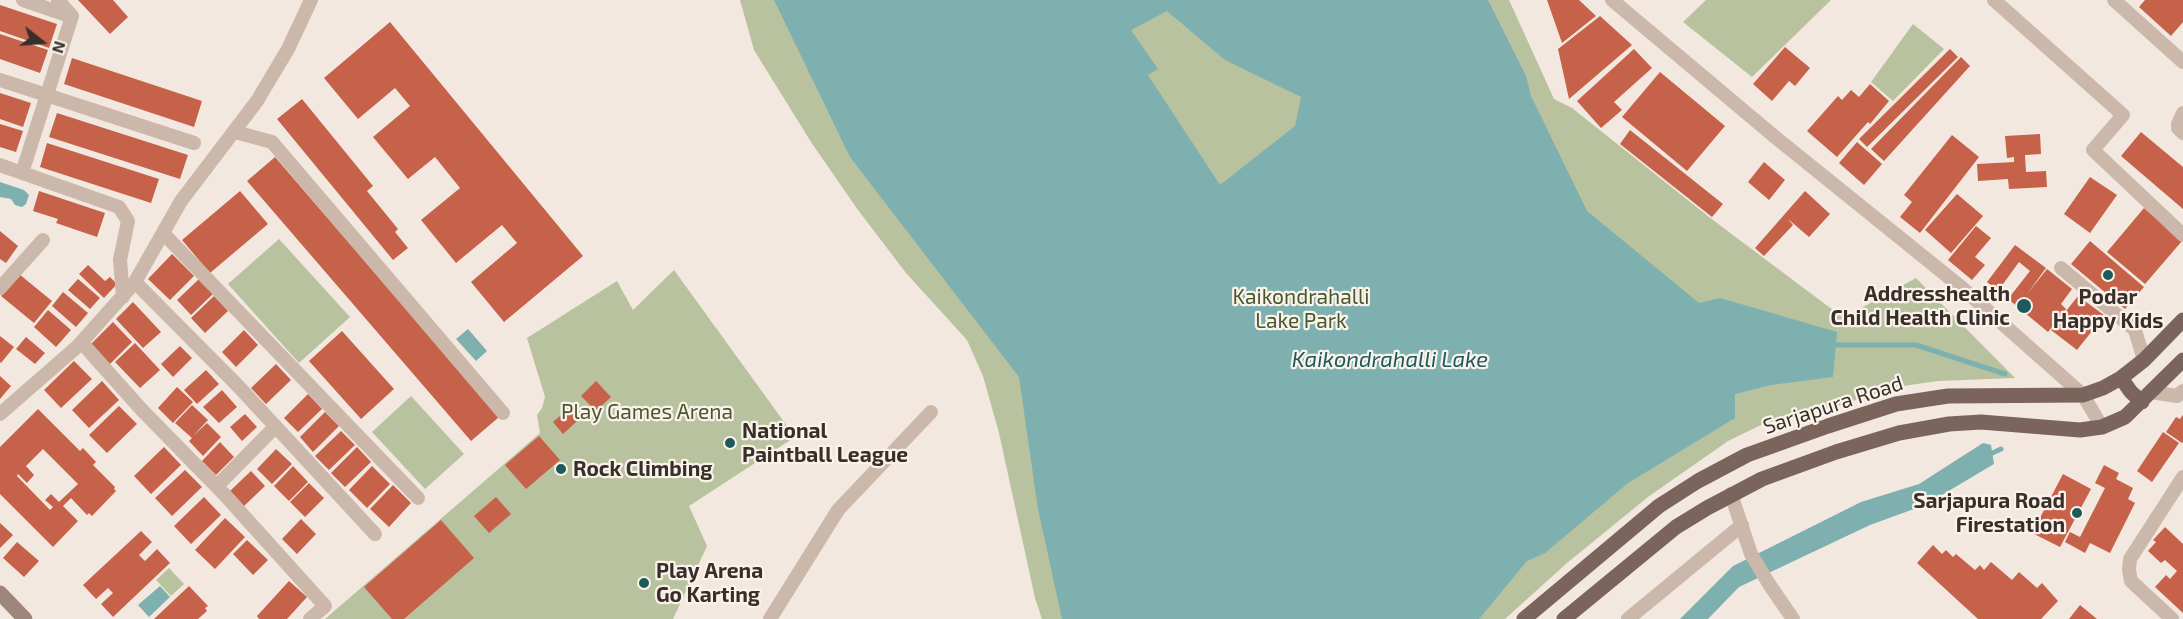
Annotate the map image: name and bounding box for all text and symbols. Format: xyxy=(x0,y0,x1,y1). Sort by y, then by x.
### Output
north arrow xyxy=(12,12,72,72)
text: N xyxy=(49,39,70,56)
marker: Podar Happy Kids xyxy=(2101,268,2115,282)
place label: Addresshealth Child Health Clinic xyxy=(1830,281,2010,331)
park label: Kaikondrahalli Lake Park xyxy=(1232,284,1370,334)
place label: Podar Happy Kids xyxy=(2053,284,2163,334)
marker: Addresshealth Child Health Clinic xyxy=(2015,297,2033,315)
water label: Kaikondrahalli Lake xyxy=(1292,347,1488,373)
street label: Sarjapura Road xyxy=(1760,371,1906,439)
park label: Play Games Arena xyxy=(561,399,733,425)
place label: National Paintball League xyxy=(742,418,908,468)
marker: National Paintball League xyxy=(723,436,737,450)
place label: Rock Climbing xyxy=(573,456,712,482)
marker: Rock Climbing xyxy=(554,462,568,476)
place label: Sarjapura Road Firestation xyxy=(1913,488,2065,538)
marker: Sarjapura Road Firestation xyxy=(2070,506,2084,520)
place label: Play Arena Go Karting xyxy=(656,558,763,608)
marker: Play Arena Go Karting xyxy=(637,576,651,590)

